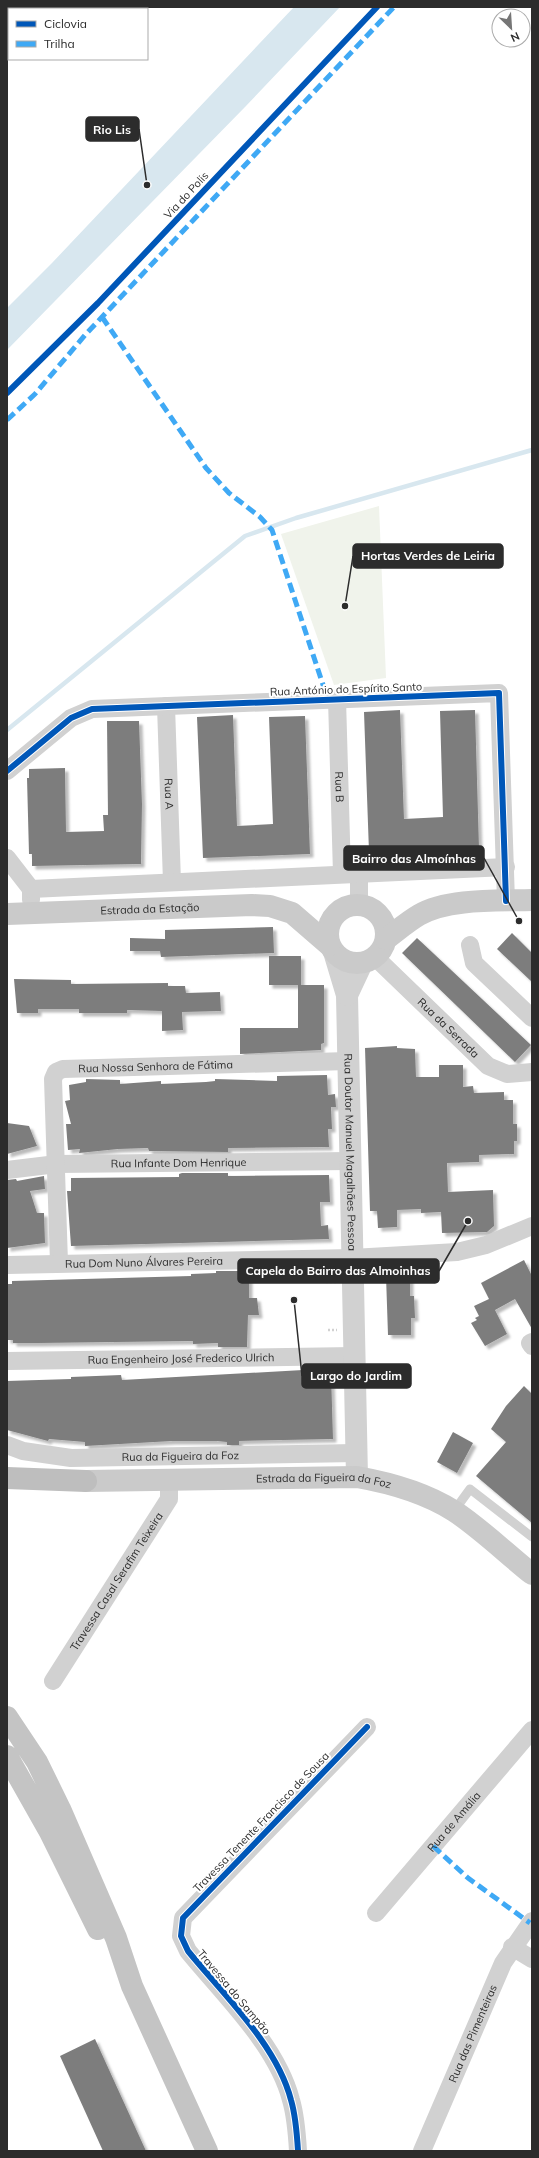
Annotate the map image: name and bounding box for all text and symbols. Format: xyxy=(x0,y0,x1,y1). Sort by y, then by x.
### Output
legend xyxy=(8,8,148,60)
north arrow xyxy=(491,8,531,48)
text: Ciclovia xyxy=(44,16,87,31)
text: N xyxy=(509,29,522,45)
text: Trilha xyxy=(44,36,75,51)
callout: Rio Lis xyxy=(86,117,139,141)
text: Rio Lis xyxy=(93,122,131,137)
street label: Via do Polis xyxy=(161,168,211,222)
callout: Hortas Verdes de Leiria xyxy=(353,544,503,568)
text: Hortas Verdes de Leiria xyxy=(361,548,495,563)
street label: Rua António do Espírito Santo xyxy=(269,679,423,699)
street label: Rua B xyxy=(332,771,347,803)
street label: Rua A xyxy=(161,778,177,810)
callout: Bairro das Almoínhas xyxy=(344,846,484,870)
text: Bairro das Almoínhas xyxy=(352,851,476,866)
street label: Estrada da Estação xyxy=(100,900,200,918)
street label: Rua da Serrada xyxy=(415,995,482,1061)
street label: Rua Doutor Manuel Magalhães Pessoa xyxy=(341,1053,359,1251)
street label: Rua Nossa Senhora de Fátima xyxy=(78,1057,233,1076)
street label: Rua Infante Dom Henrique xyxy=(111,1155,247,1170)
street label: Rua Dom Nuno Álvares Pereira xyxy=(65,1254,223,1271)
callout: Capela do Bairro das Almoinhas xyxy=(238,1259,439,1283)
text: Capela do Bairro das Almoinhas xyxy=(246,1263,431,1278)
street label: Rua Engenheiro José Frederico Ulrich xyxy=(88,1350,274,1367)
callout: Largo do Jardim xyxy=(302,1364,411,1388)
text: Largo do Jardim xyxy=(310,1368,402,1383)
street label: Rua da Figueira da Foz xyxy=(122,1448,240,1464)
street label: Estrada da Figueira da Foz xyxy=(256,1470,393,1491)
street label: Travessa Casal Serafim Teixeira xyxy=(67,1510,166,1653)
street label: Travessa Tenente Francisco de Sousa xyxy=(190,1749,332,1895)
street label: Rua de Amália xyxy=(424,1789,484,1855)
street label: Travessa do Sampão xyxy=(194,1947,274,2037)
street label: Rua das Pimenteiras xyxy=(445,1982,500,2085)

